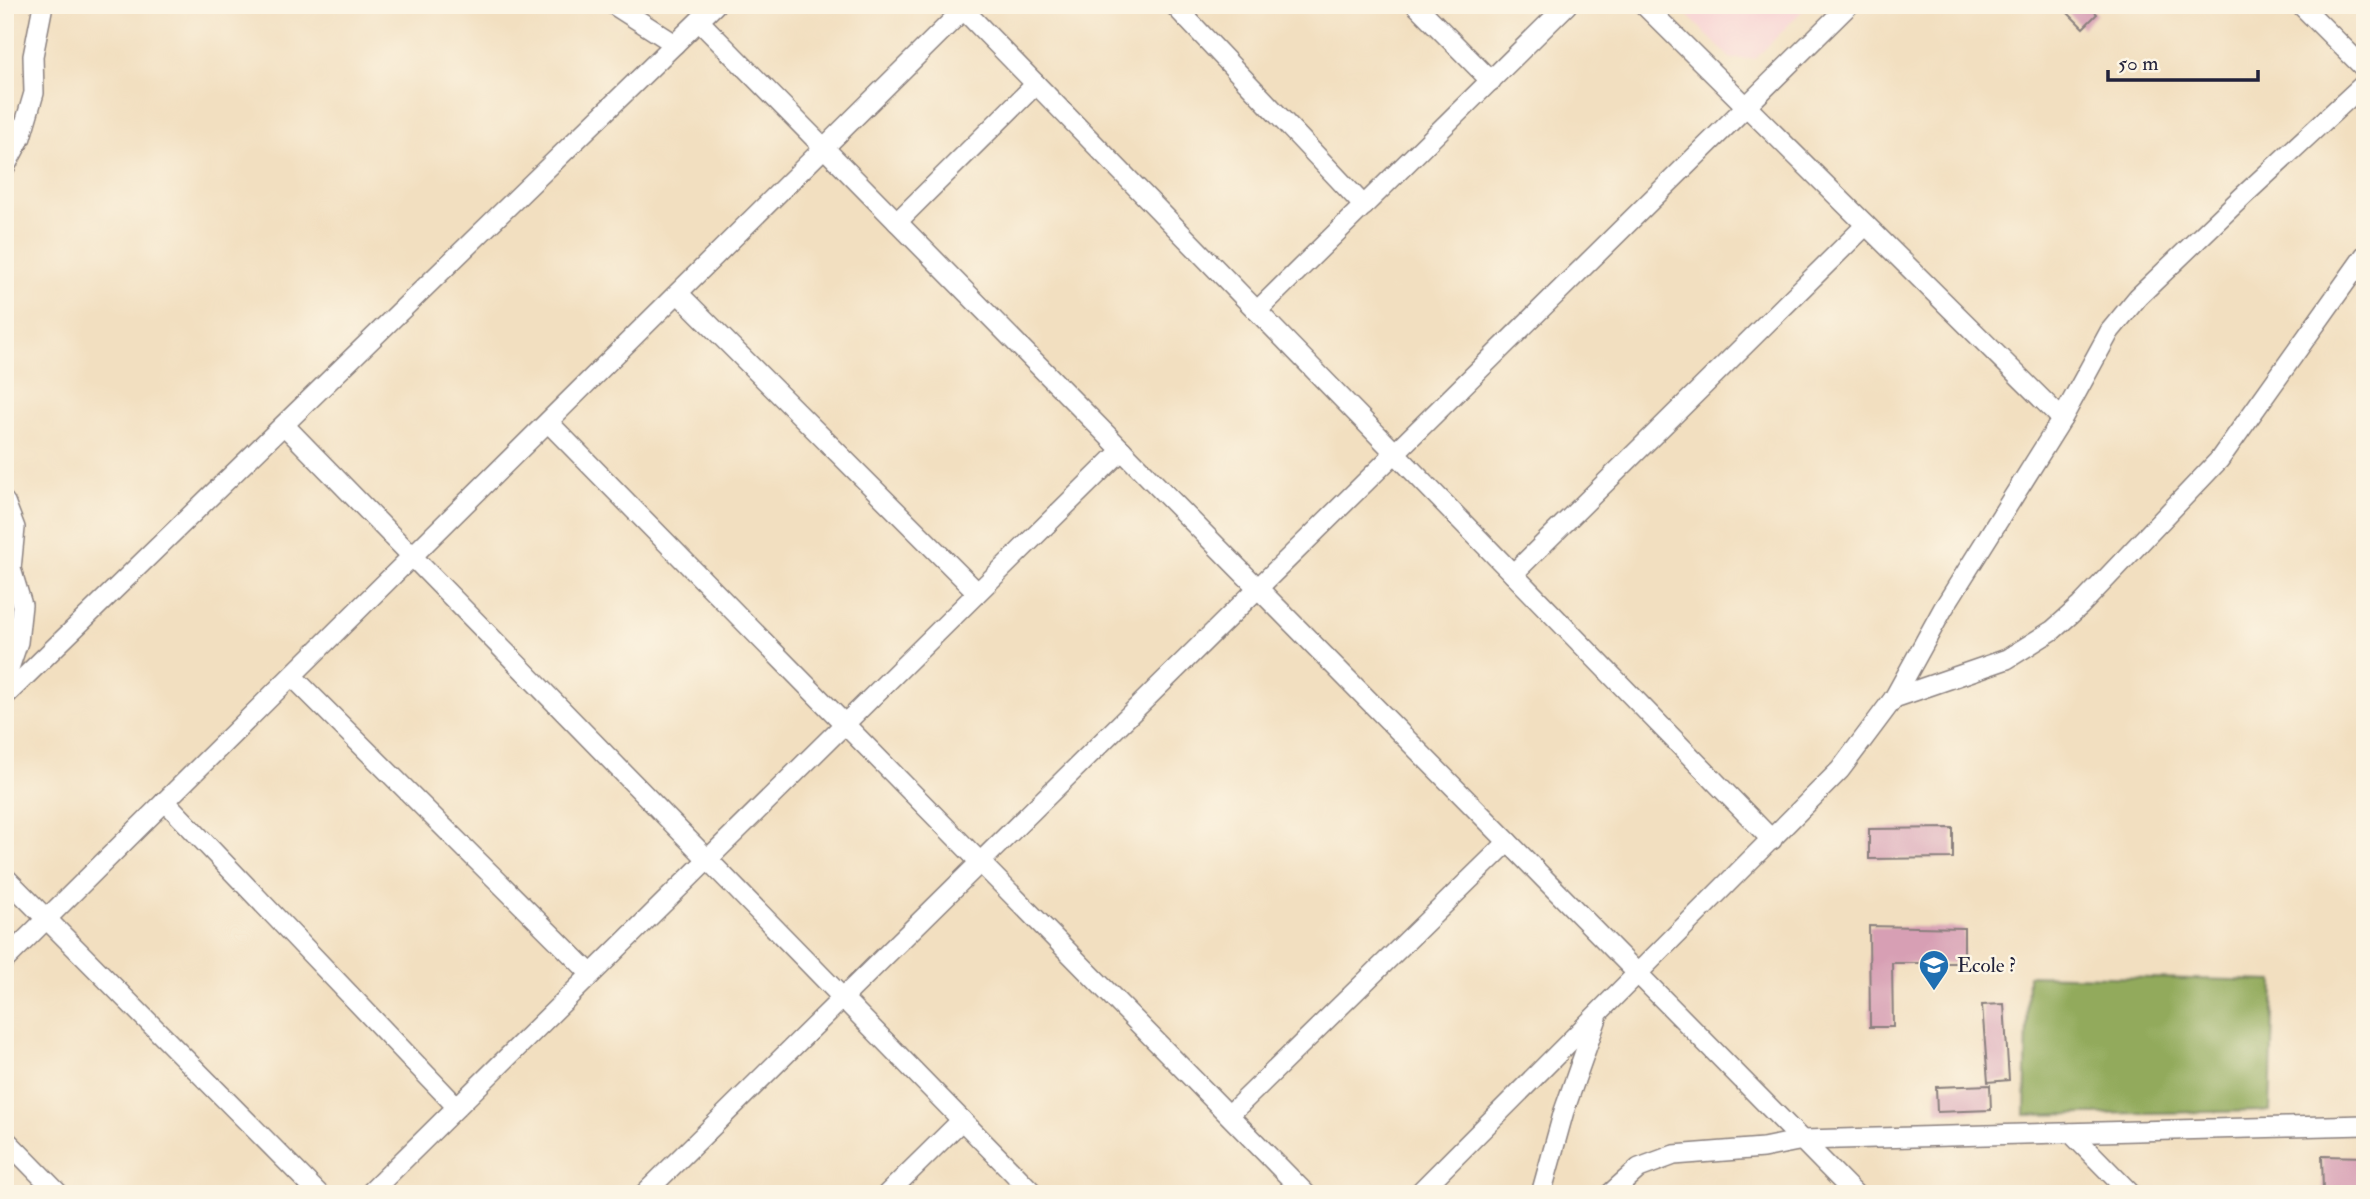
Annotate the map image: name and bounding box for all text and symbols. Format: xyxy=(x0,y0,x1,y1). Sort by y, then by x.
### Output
scale bar xyxy=(2108,38,2258,82)
text: 50 m xyxy=(2118,50,2159,77)
school or university icon: Ecole ? xyxy=(1917,948,1951,992)
place label: Ecole ? xyxy=(1957,952,2016,979)

